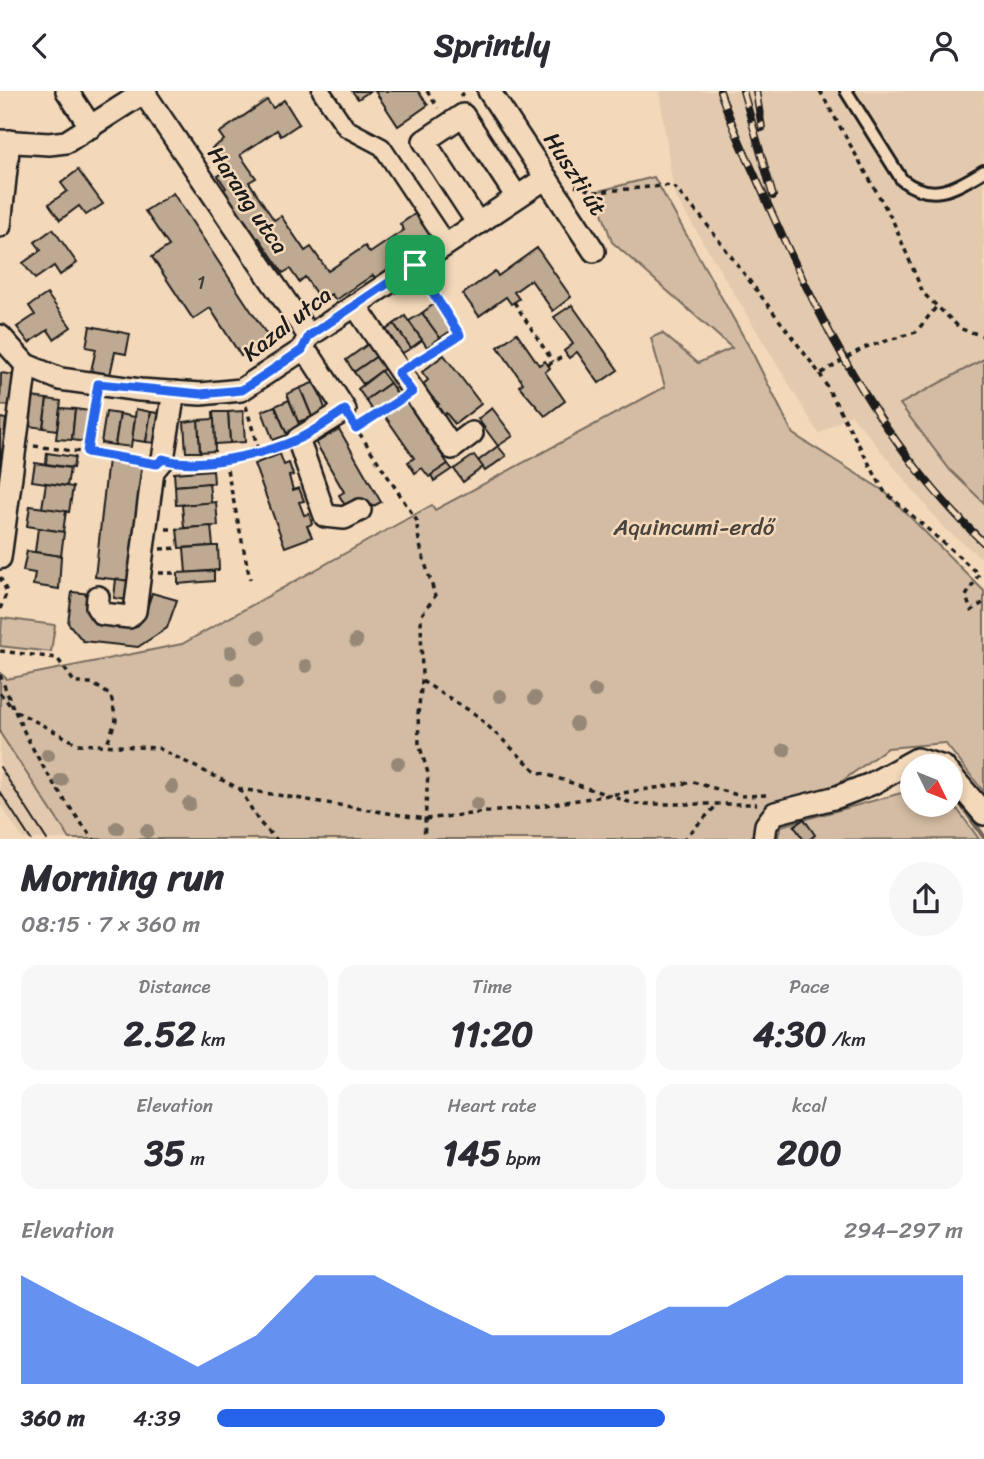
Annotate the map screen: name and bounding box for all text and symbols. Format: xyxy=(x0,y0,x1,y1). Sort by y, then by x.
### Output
text: Sprintly xyxy=(434,17,550,74)
icon: back xyxy=(21,27,59,65)
icon: person xyxy=(925,27,963,65)
street label: Huszti út xyxy=(532,123,618,225)
street label: Harang utca xyxy=(196,137,300,263)
pin xyxy=(385,235,445,295)
icon: arrive xyxy=(396,246,434,284)
house number: 1 xyxy=(197,266,205,299)
street label: Kazal utca xyxy=(233,275,341,373)
park label: Aquincumi-erdő xyxy=(613,507,776,548)
north arrow xyxy=(900,754,962,817)
map controls xyxy=(900,754,963,817)
text: Morning run xyxy=(21,844,224,911)
button: share xyxy=(889,862,963,936)
text: 08:15 · 7 × 360 m xyxy=(21,904,200,945)
text: Distance xyxy=(139,970,211,1003)
text: Time xyxy=(472,970,512,1003)
text: Pace xyxy=(789,970,829,1003)
text: 2.52 xyxy=(124,1003,196,1065)
text: 11:20 xyxy=(451,1003,533,1065)
text: 4:30 xyxy=(753,1003,827,1065)
text: km xyxy=(196,1023,226,1056)
text: /km xyxy=(827,1023,866,1056)
text: Elevation xyxy=(136,1089,213,1122)
text: Heart rate xyxy=(447,1089,537,1122)
text: kcal xyxy=(792,1089,827,1122)
text: 35 xyxy=(145,1122,185,1184)
text: 145 xyxy=(443,1122,501,1184)
text: 200 xyxy=(777,1122,842,1184)
text: m xyxy=(185,1142,205,1175)
text: bpm xyxy=(501,1142,541,1175)
text: Elevation xyxy=(21,1210,114,1251)
text: 294–297 m xyxy=(844,1210,963,1251)
text: 360 m xyxy=(21,1398,85,1439)
text: 4:39 xyxy=(133,1398,181,1439)

